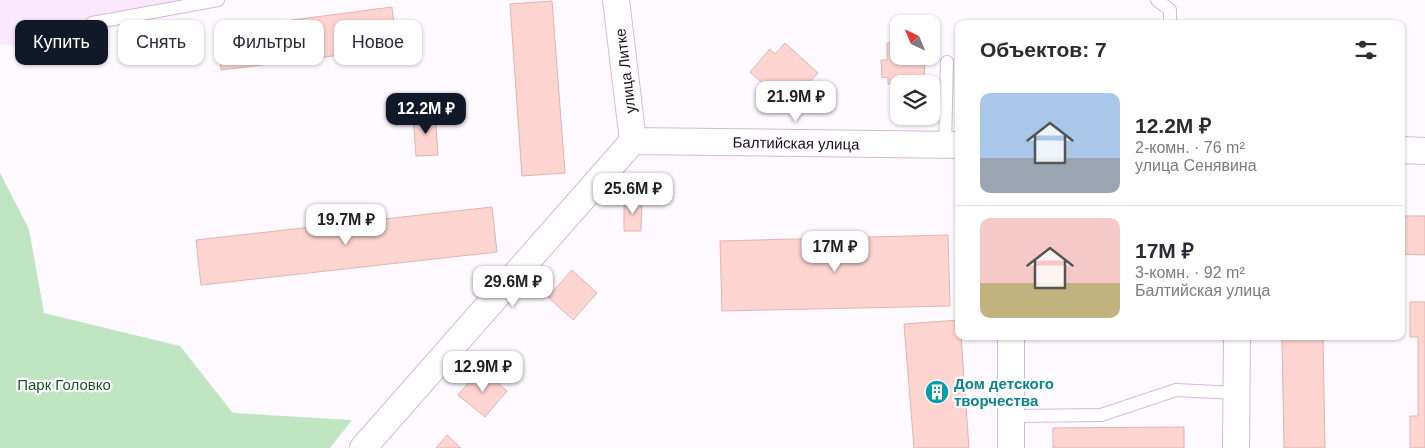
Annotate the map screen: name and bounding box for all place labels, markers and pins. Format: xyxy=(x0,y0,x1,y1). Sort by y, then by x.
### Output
pin: 21.9M ₽ xyxy=(750,80,842,123)
pin: 12.2M ₽ xyxy=(380,92,472,135)
pin: 25.6M ₽ xyxy=(587,172,679,215)
pin: 19.7M ₽ xyxy=(300,204,392,246)
pin: 17M ₽ xyxy=(800,230,870,273)
pin: 29.6M ₽ xyxy=(467,266,559,308)
pin: 12.9M ₽ xyxy=(437,350,529,393)
place label: Дом детского творчества xyxy=(954,375,1054,409)
building icon: Дом детского творчества xyxy=(924,379,950,405)

